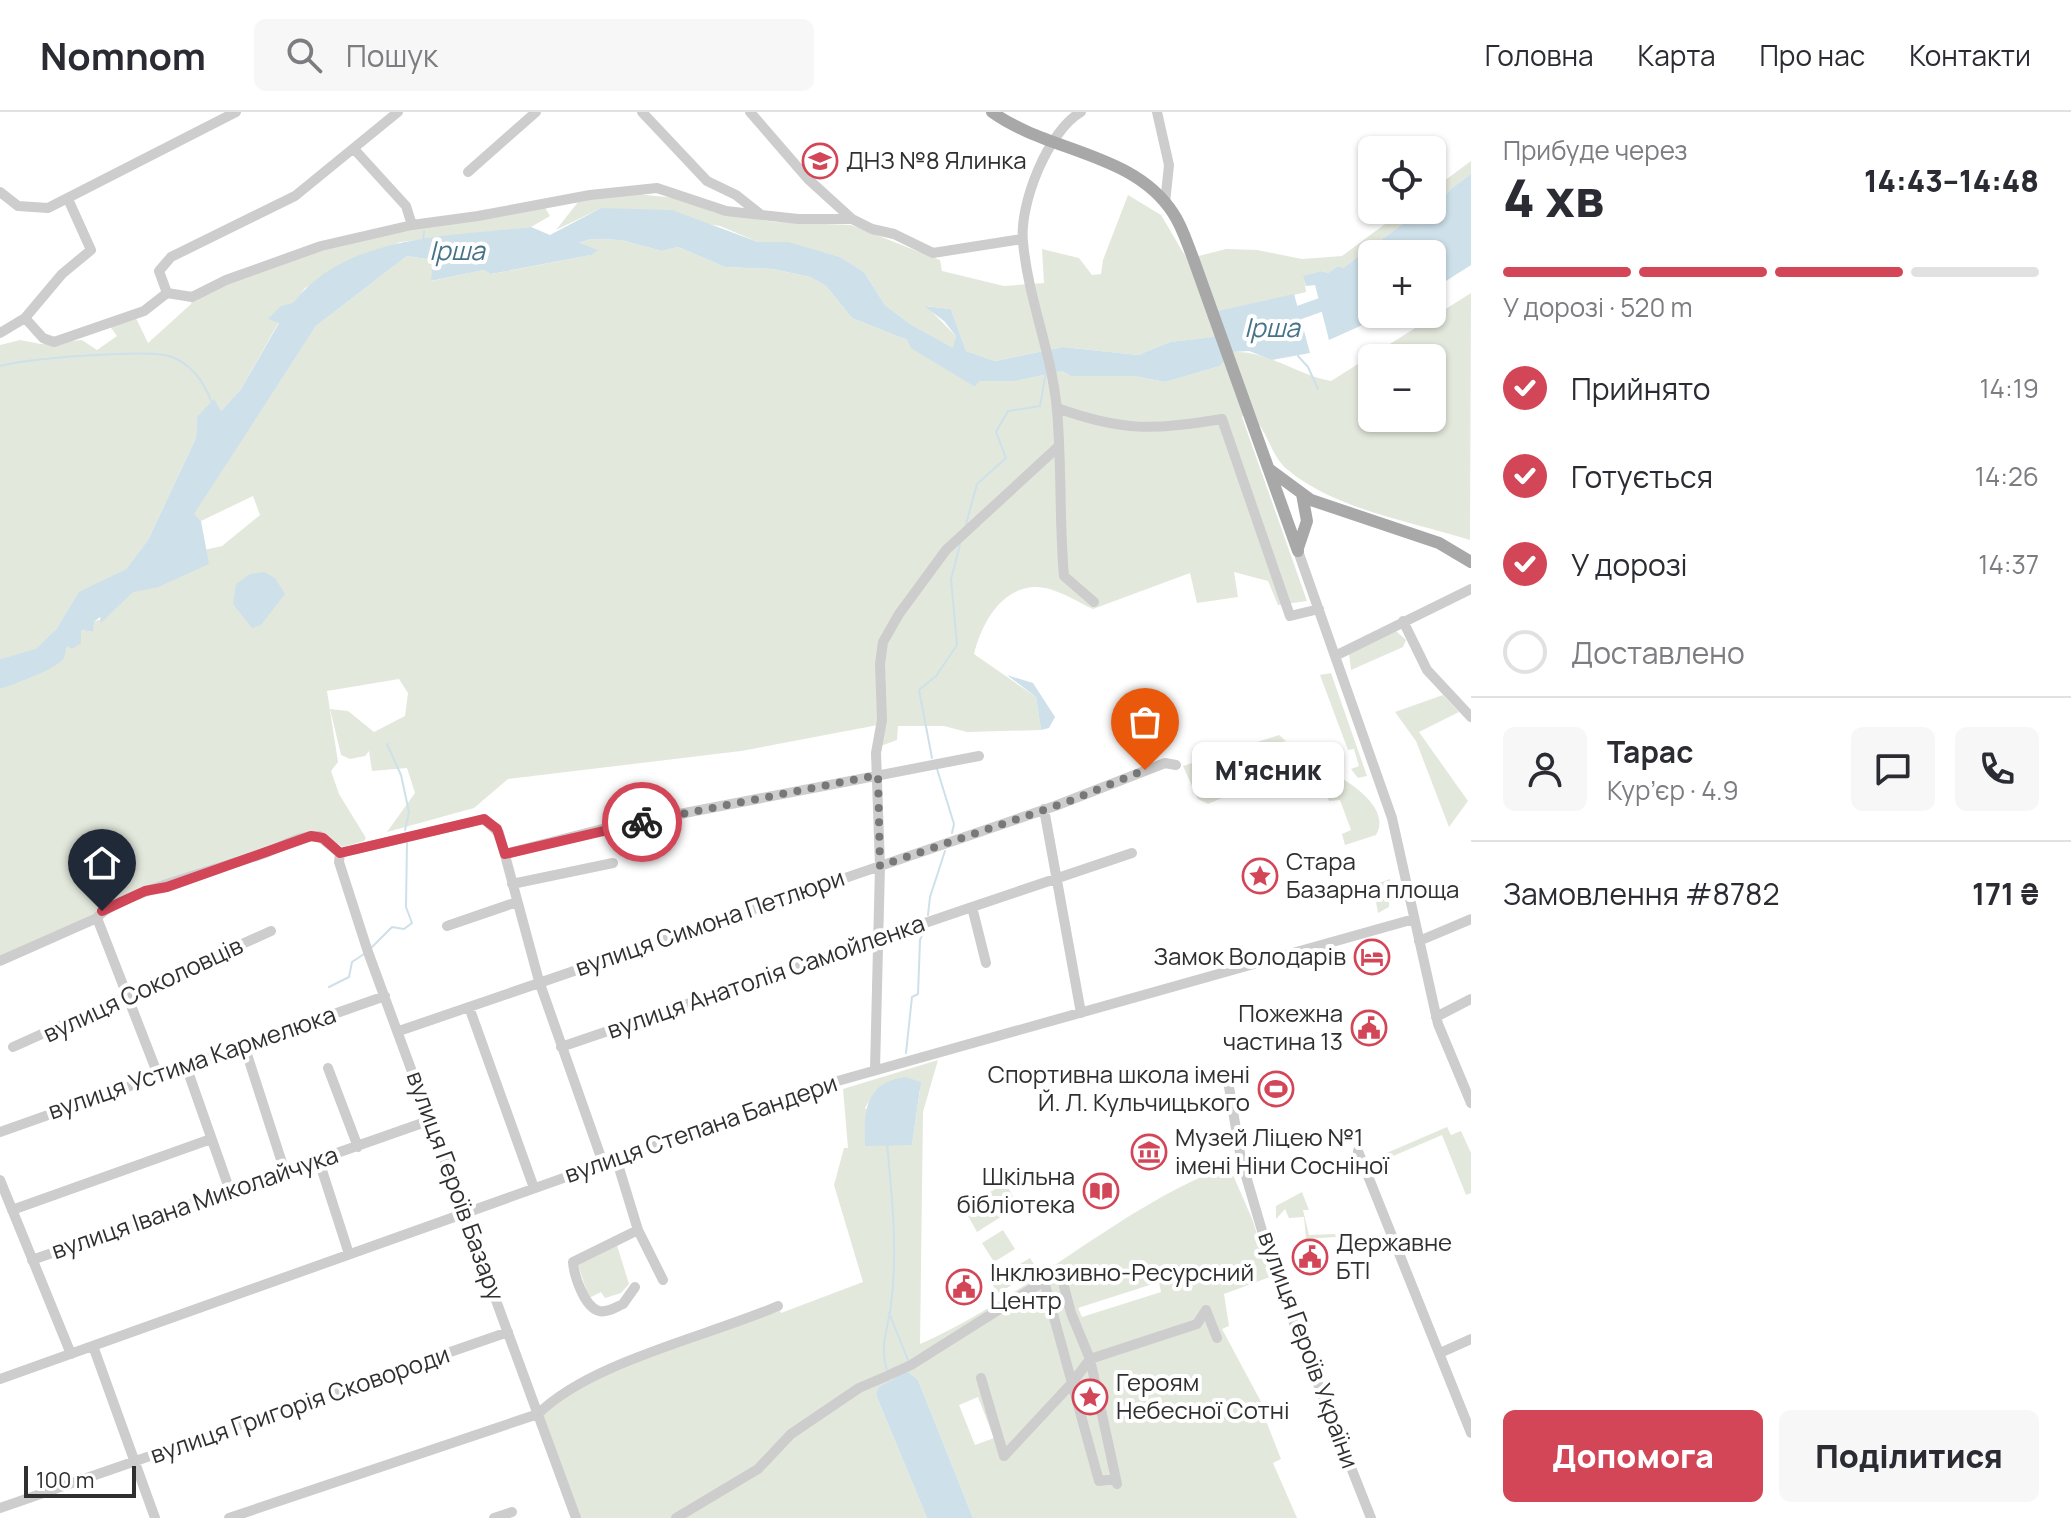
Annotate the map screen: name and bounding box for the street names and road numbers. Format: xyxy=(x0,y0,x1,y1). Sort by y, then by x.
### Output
street label: вулиця Симона Петлюри xyxy=(571,860,848,983)
street label: вулиця Анатолія Самойленка xyxy=(602,906,929,1046)
street label: вулиця Соколовців xyxy=(37,928,248,1049)
street label: вулиця Устима Кармелюка xyxy=(43,997,340,1126)
street label: вулиця Степана Бандери xyxy=(560,1065,841,1190)
street label: вулиця Героїв Базару xyxy=(400,1066,513,1305)
street label: вулиця Івана Миколайчука xyxy=(47,1137,342,1266)
street label: вулиця Героїв України xyxy=(1251,1226,1368,1473)
street label: вулиця Григорія Сковороди xyxy=(146,1337,453,1470)

